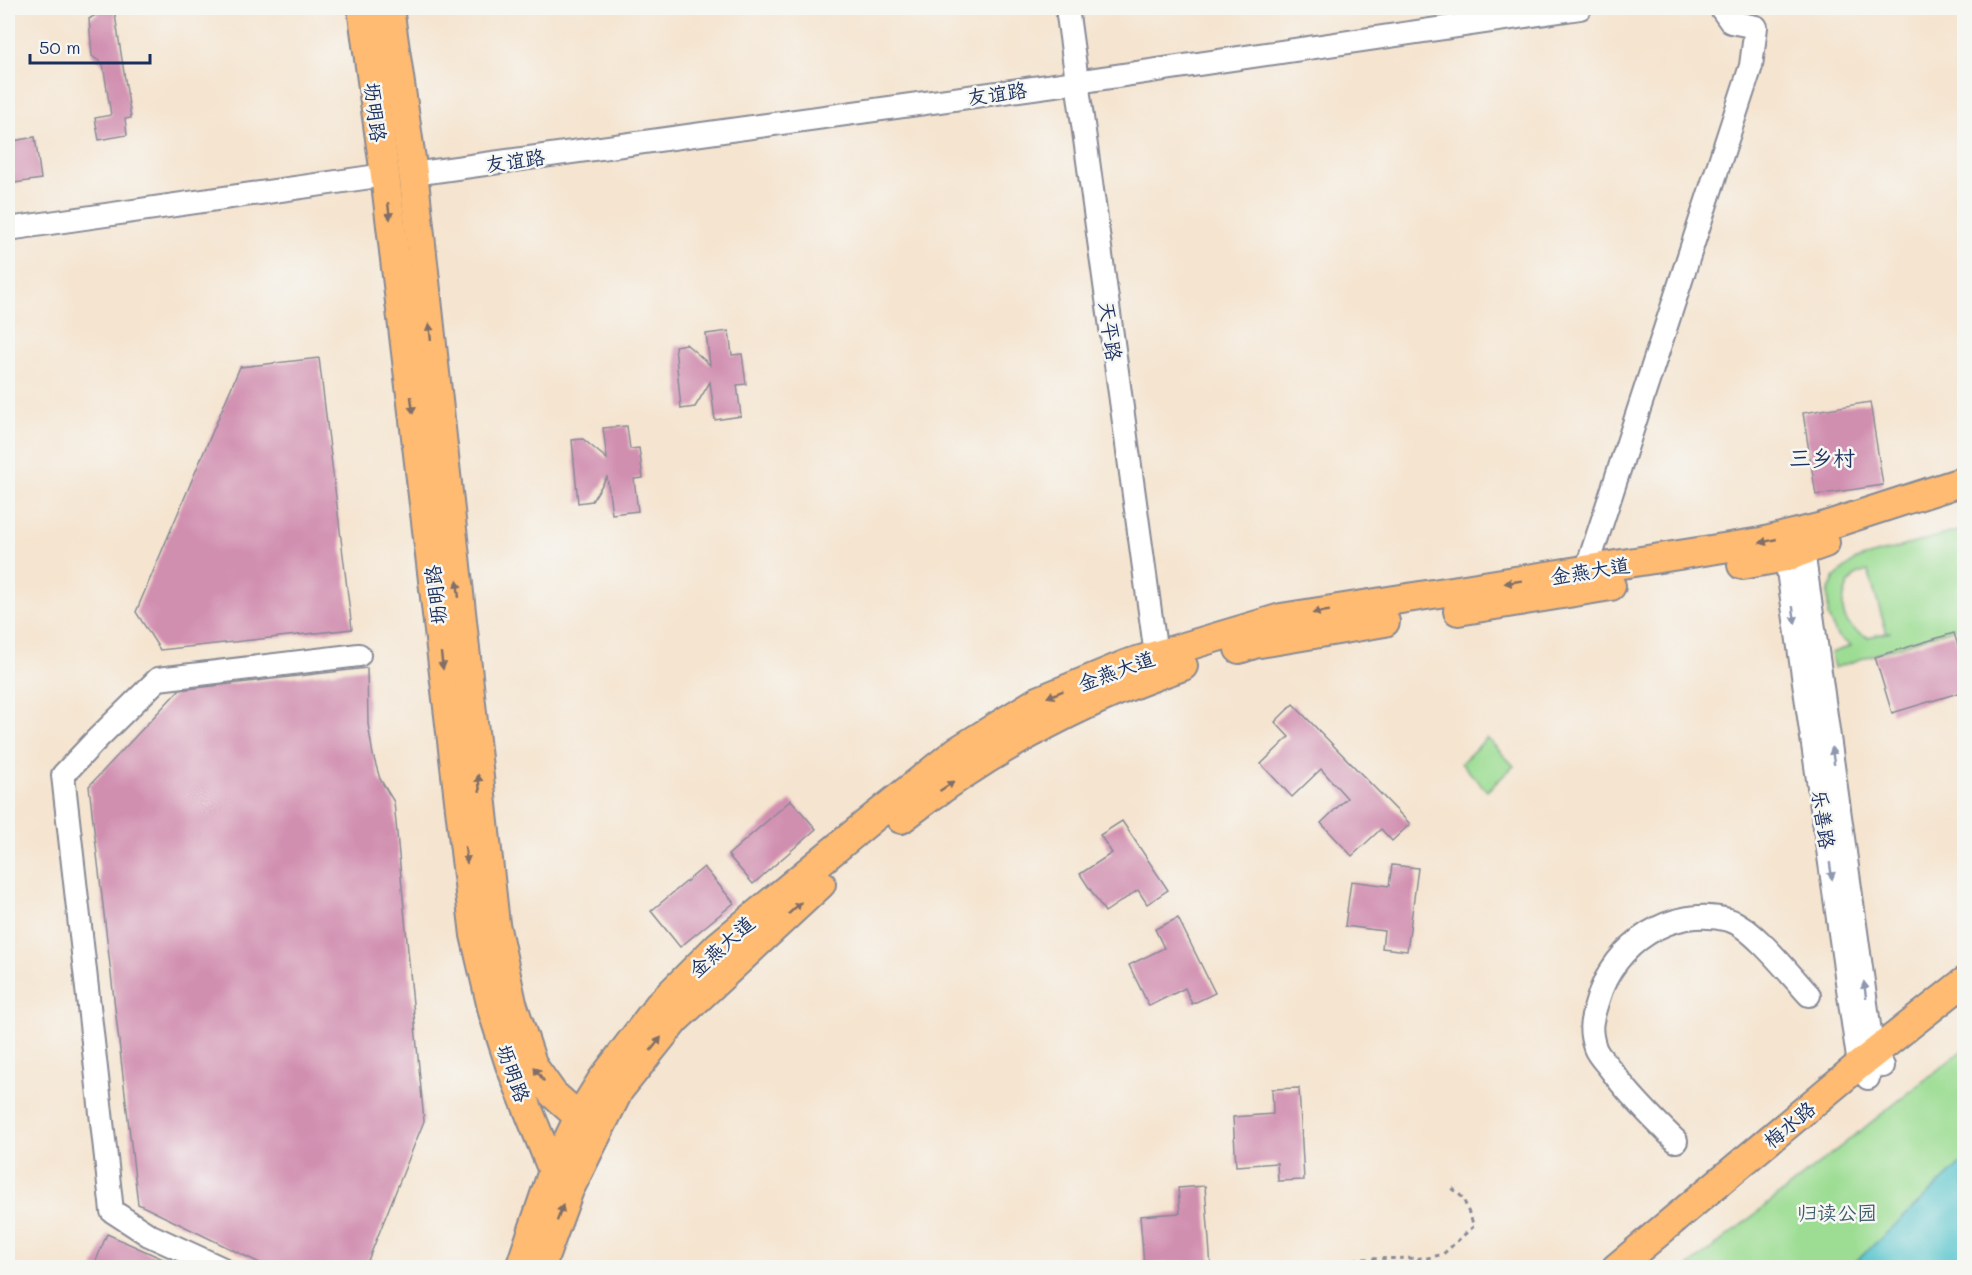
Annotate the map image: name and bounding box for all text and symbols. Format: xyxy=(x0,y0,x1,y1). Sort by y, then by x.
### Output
scale bar xyxy=(30,27,150,65)
text: 50 m xyxy=(39,35,81,59)
street label: 友谊路 xyxy=(965,76,1030,110)
street label: 坜明路 xyxy=(359,81,393,144)
street label: 友谊路 xyxy=(483,143,548,177)
one-way arrow xyxy=(384,202,394,221)
street label: 天平路 xyxy=(1094,299,1128,364)
one-way arrow xyxy=(425,323,435,342)
one-way arrow xyxy=(407,395,417,414)
district label: 三乡村 xyxy=(1789,443,1855,472)
one-way arrow xyxy=(1759,536,1777,546)
street label: 金燕大道 xyxy=(1548,551,1632,589)
street label: 坜明路 xyxy=(418,563,452,626)
one-way arrow xyxy=(1504,578,1523,587)
one-way arrow xyxy=(453,579,463,598)
one-way arrow xyxy=(1790,606,1799,625)
one-way arrow xyxy=(1311,608,1330,617)
street label: 金燕大道 xyxy=(1074,644,1158,696)
one-way arrow xyxy=(438,652,447,671)
one-way arrow xyxy=(1045,689,1063,699)
one-way arrow xyxy=(1828,746,1837,765)
one-way arrow xyxy=(474,773,484,792)
one-way arrow xyxy=(939,781,955,792)
street label: 乐善路 xyxy=(1807,787,1841,852)
one-way arrow xyxy=(461,845,470,864)
one-way arrow xyxy=(1827,861,1836,880)
one-way arrow xyxy=(787,902,802,915)
street label: 金燕大道 xyxy=(683,910,759,982)
one-way arrow xyxy=(1860,981,1869,1000)
one-way arrow xyxy=(649,1036,662,1052)
street label: 坜明路 xyxy=(492,1040,537,1107)
one-way arrow xyxy=(533,1067,545,1083)
street label: 梅水路 xyxy=(1758,1094,1821,1153)
park label: 归读公园 xyxy=(1797,1199,1877,1225)
one-way arrow xyxy=(556,1204,566,1222)

